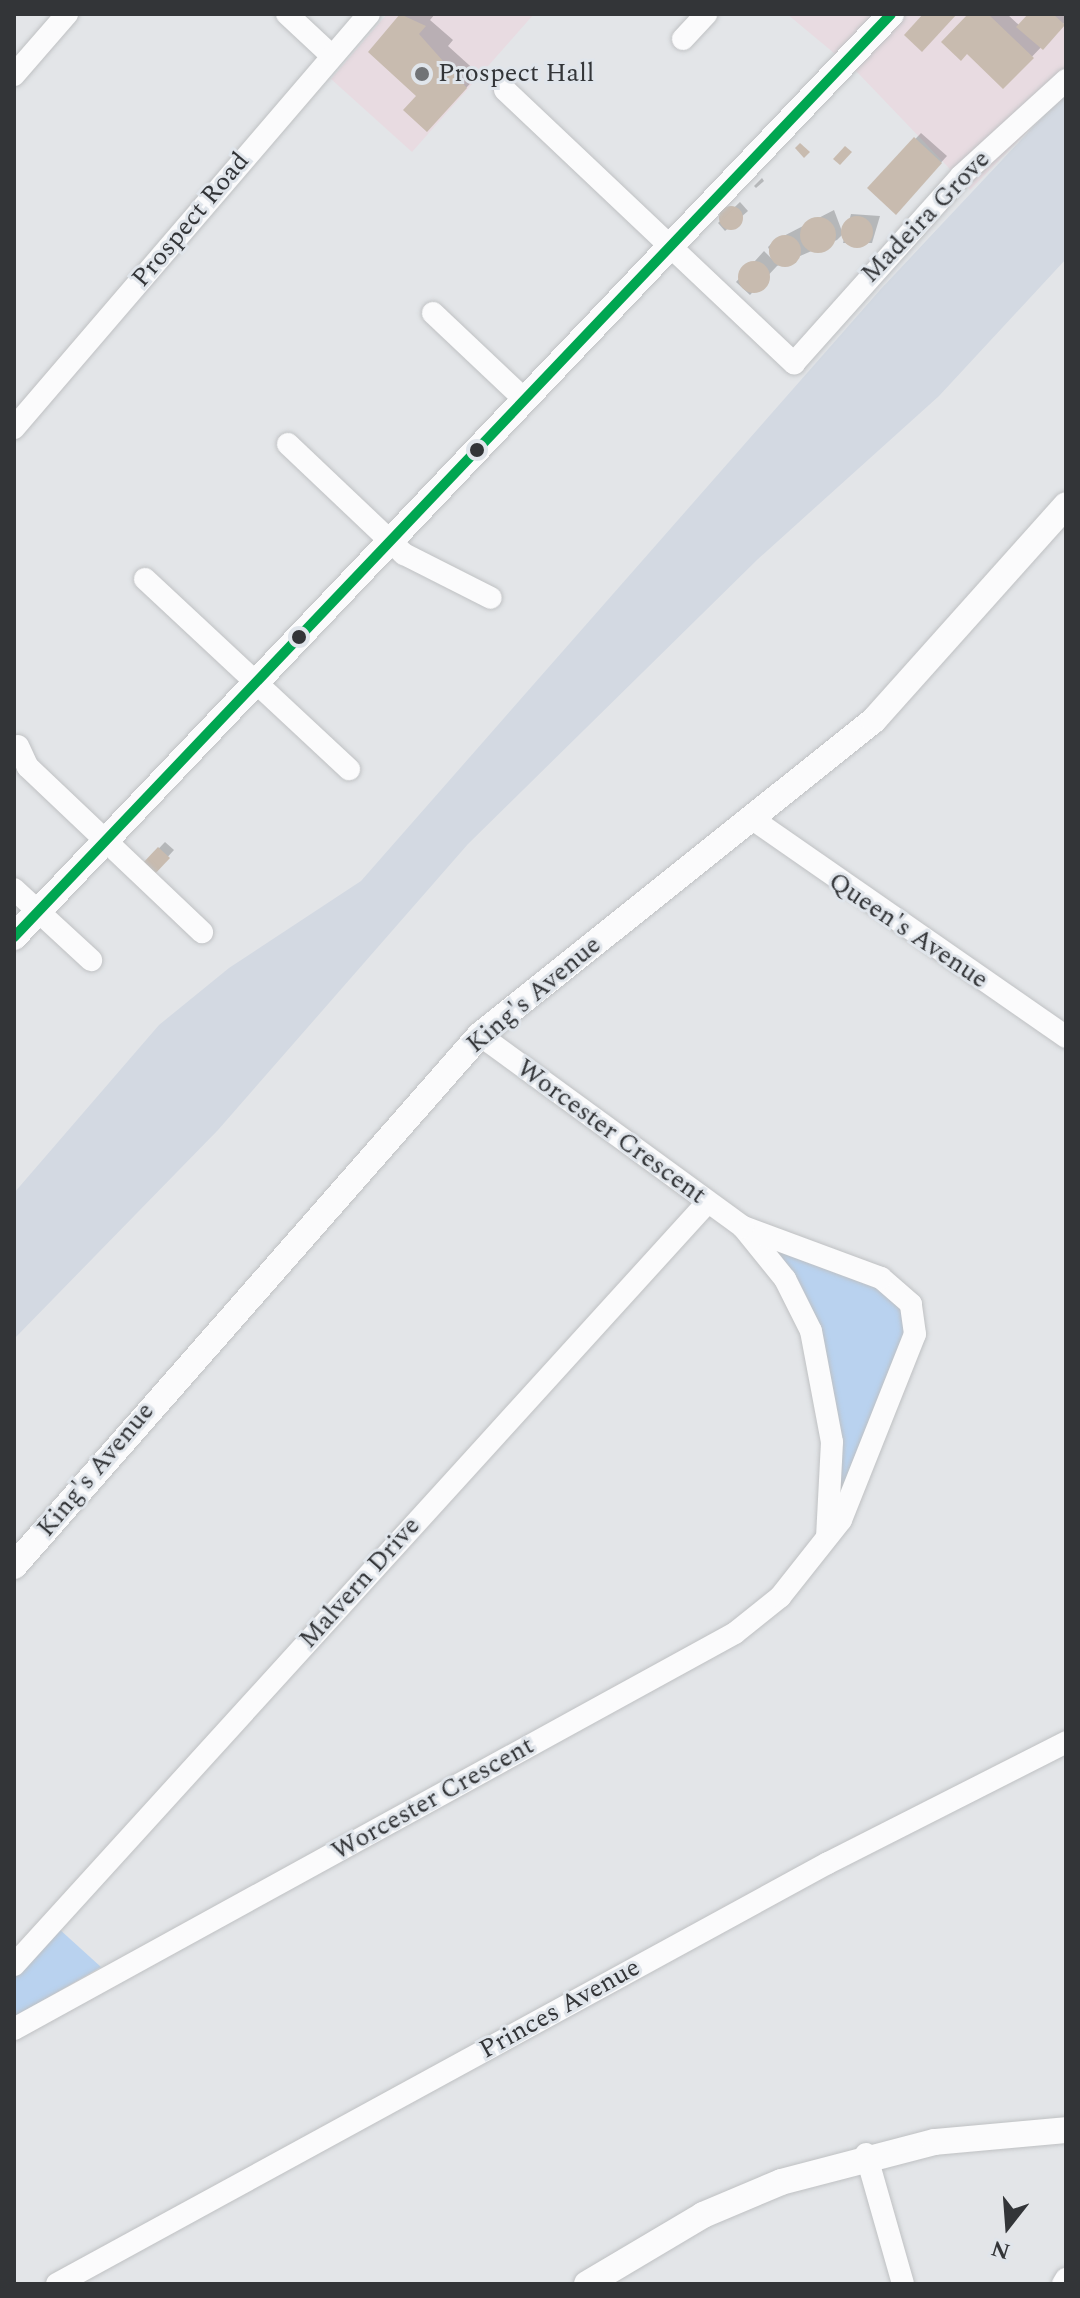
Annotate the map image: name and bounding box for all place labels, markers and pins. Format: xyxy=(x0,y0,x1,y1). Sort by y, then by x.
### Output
place label: Prospect Hall xyxy=(438,58,594,90)
marker: Prospect Hall xyxy=(413,65,431,83)
unlabelled marker xyxy=(469,442,485,458)
unlabelled marker xyxy=(291,629,307,645)

